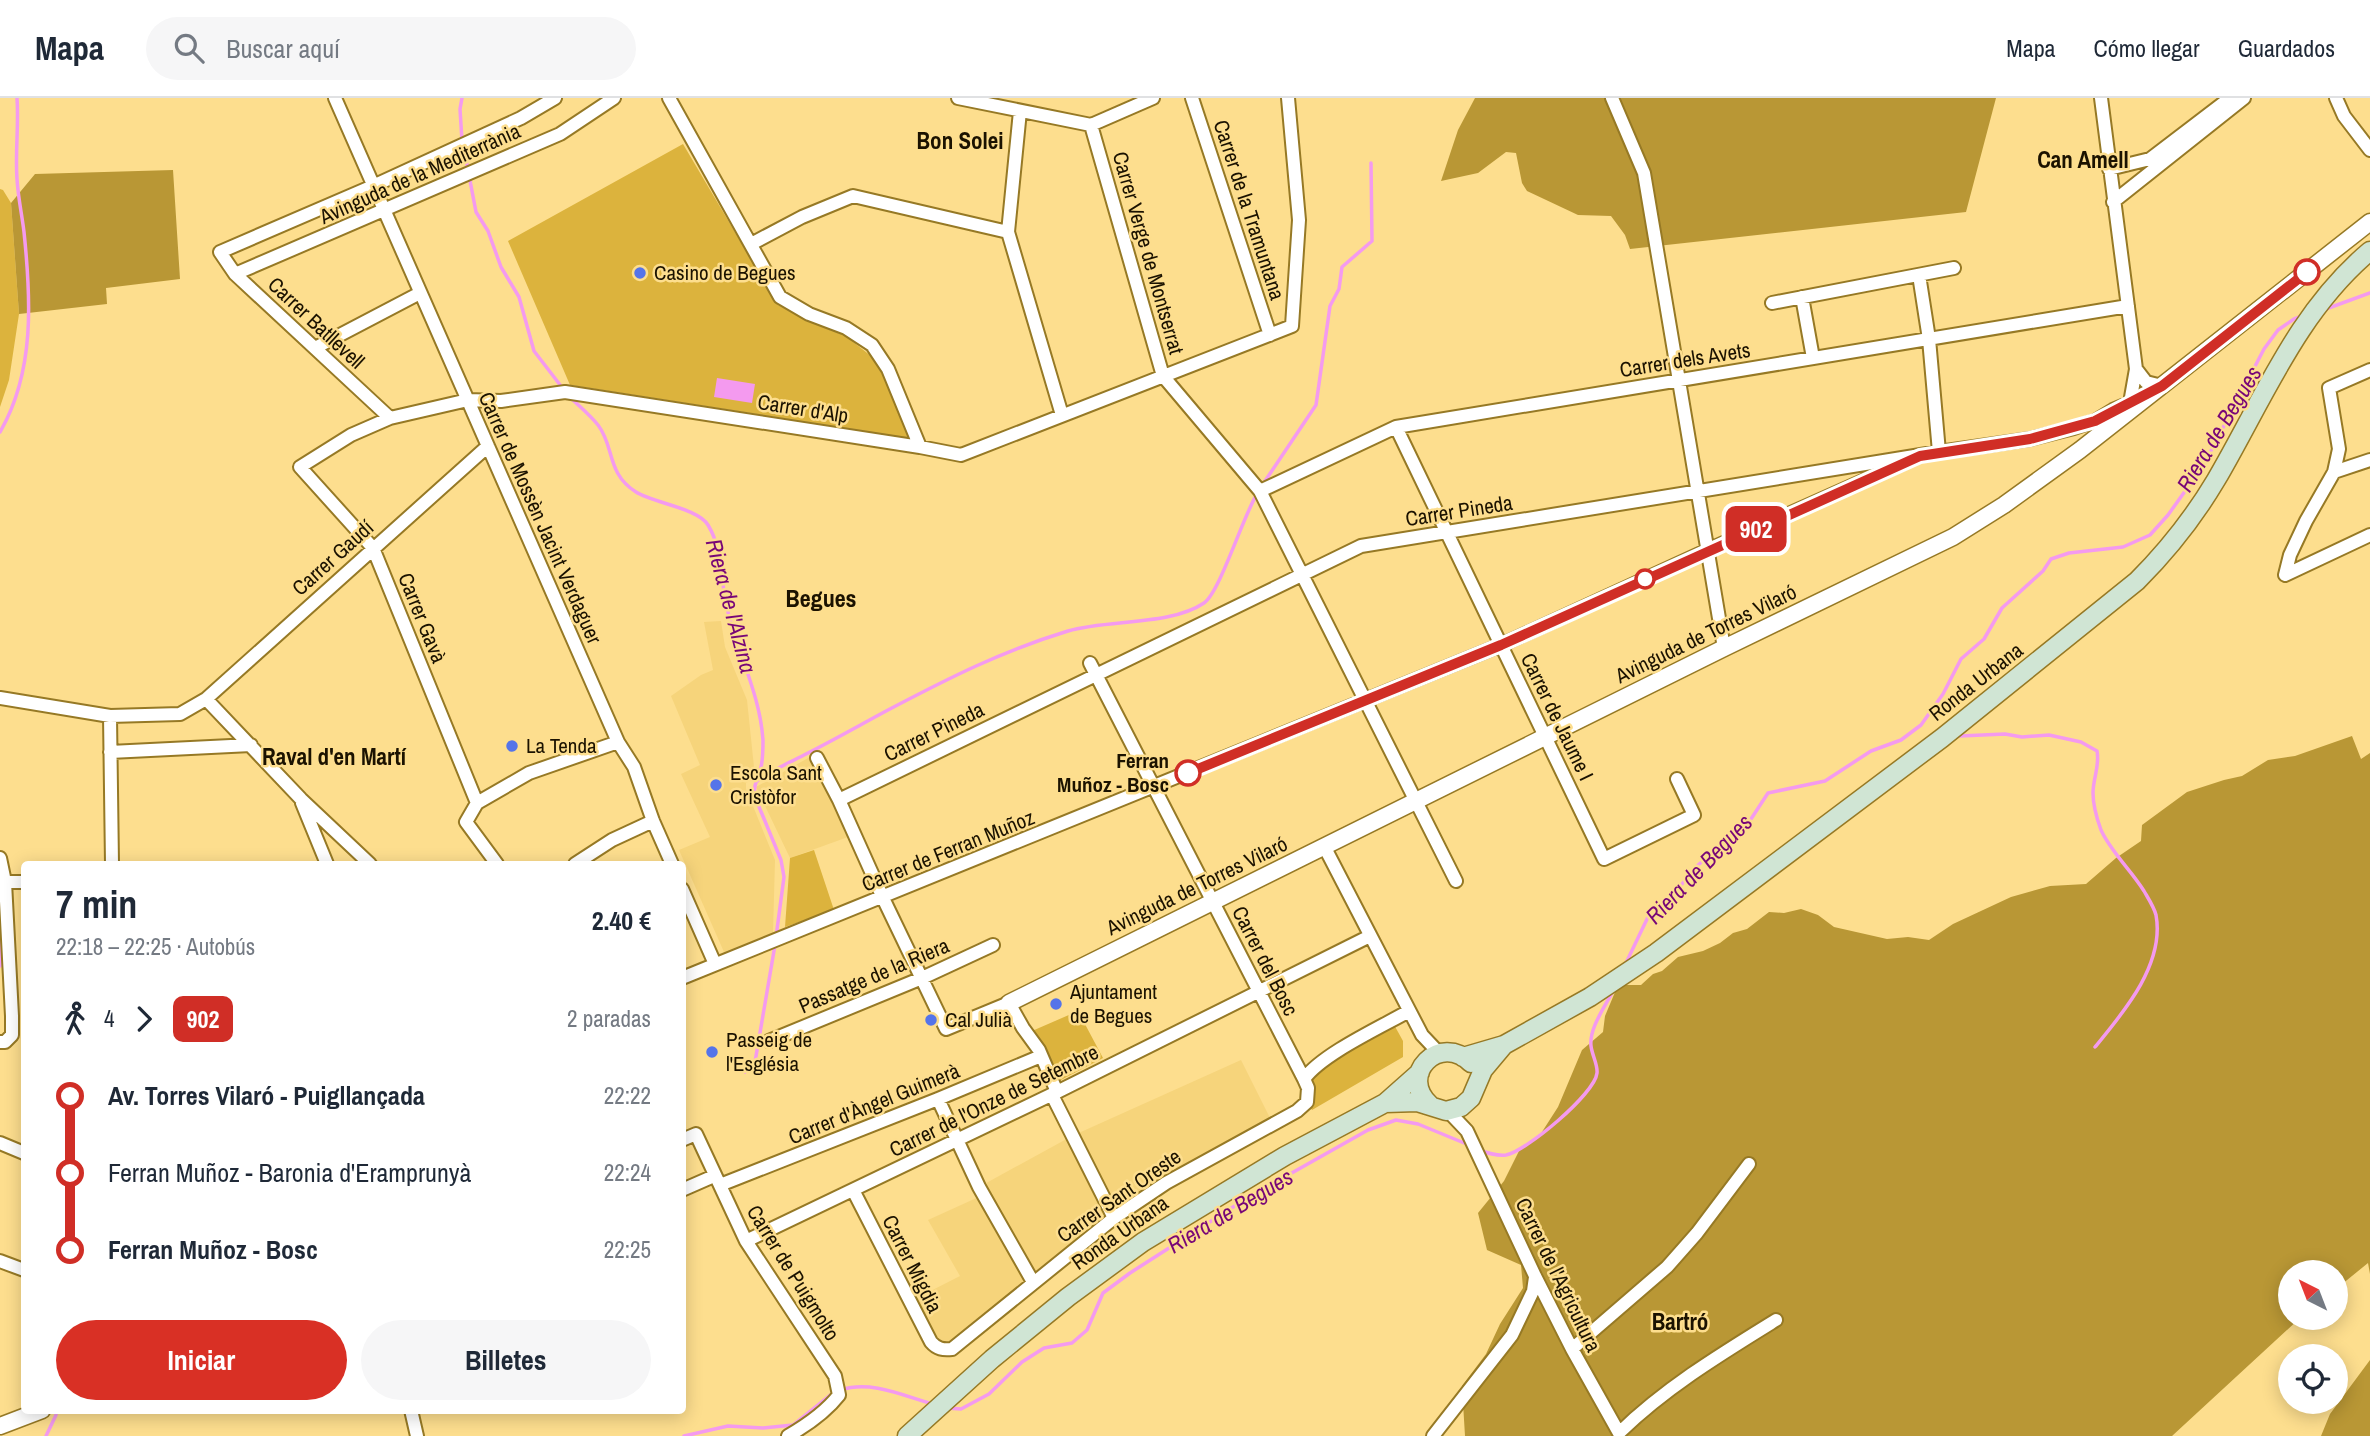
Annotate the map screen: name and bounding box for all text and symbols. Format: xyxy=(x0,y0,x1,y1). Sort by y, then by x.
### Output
search box xyxy=(146,17,636,80)
text: Mapa xyxy=(35,26,104,70)
icon: search xyxy=(170,29,208,67)
text: Buscar aquí xyxy=(226,31,340,66)
text: Mapa xyxy=(2006,32,2056,64)
text: Cómo llegar xyxy=(2094,32,2200,64)
text: Guardados xyxy=(2238,32,2335,64)
street label: Avinguda de la Mediterrània xyxy=(314,116,525,231)
street label: Carrer de la Tramuntana xyxy=(1207,116,1292,304)
district label: Bon Solei xyxy=(917,125,1004,156)
district label: Can Amell xyxy=(2037,144,2129,175)
street label: Carrer Verge de Montserrat xyxy=(1106,148,1191,358)
place label: Casino de Begues xyxy=(654,258,796,287)
unlabelled marker xyxy=(2294,259,2320,285)
marker: Casino de Begues xyxy=(632,265,648,281)
street label: Carrer Batllevell xyxy=(262,270,371,375)
street label: Carrer dels Avets xyxy=(1618,335,1752,384)
water label: Riera de Begues xyxy=(2169,360,2268,497)
street label: Carrer de Mossèn Jacint Verdaguer xyxy=(472,387,609,649)
street label: Carrer d'Alp xyxy=(756,387,850,430)
street label: Carrer Pineda xyxy=(1403,488,1515,533)
line badge: 902 xyxy=(1716,506,1796,552)
street label: Carrer Gaudí xyxy=(286,513,380,602)
text: 902 xyxy=(1740,513,1772,545)
water label: Riera de l'Alzina xyxy=(699,535,764,676)
street label: Carrer Gavà xyxy=(391,568,454,668)
unlabelled marker xyxy=(1635,569,1655,589)
street label: Avinguda de Torres Vilaró xyxy=(1609,577,1801,690)
district label: Begues xyxy=(785,582,857,614)
street label: Ronda Urbana xyxy=(1923,635,2029,728)
street label: Carrer de Jaume I xyxy=(1514,648,1601,786)
street label: Carrer Pineda xyxy=(879,695,989,768)
place label: La Tenda xyxy=(526,731,597,760)
marker: La Tenda xyxy=(504,738,520,754)
district label: Raval d'en Martí xyxy=(262,741,407,772)
place label: Ferran Muñoz - Bosc xyxy=(1057,746,1169,799)
place label: Escola Sant Cristòfor xyxy=(730,758,822,811)
marker: Ferran Muñoz - Bosc xyxy=(1175,760,1201,786)
marker: Escola Sant Cristòfor xyxy=(708,777,724,793)
street label: Carrer de Ferran Muñoz xyxy=(857,803,1039,898)
water label: Riera de Begues xyxy=(1638,807,1759,930)
street label: Avinguda de Torres Vilaró xyxy=(1100,829,1292,942)
text: 7 min xyxy=(56,879,137,930)
street label: Carrer del Bosc xyxy=(1225,901,1306,1021)
text: 2.40 € xyxy=(592,903,651,938)
text: 22:18 – 22:25 · Autobús xyxy=(56,931,255,962)
street label: Passatge de la Riera xyxy=(794,931,954,1020)
place label: Ajuntament de Begues xyxy=(1069,977,1157,1030)
marker: Ajuntament de Begues xyxy=(1048,996,1064,1012)
icon: walk xyxy=(56,1000,94,1038)
icon: forward xyxy=(125,1000,163,1038)
text: 4 xyxy=(104,1003,115,1034)
text: 902 xyxy=(187,1003,219,1035)
text: 2 paradas xyxy=(567,1003,651,1034)
place label: Cal Julià xyxy=(945,1005,1012,1034)
marker: Cal Julià xyxy=(923,1012,939,1028)
place label: Passeig de l'Església xyxy=(726,1025,812,1078)
street label: Carrer de l'Onze de Setembre xyxy=(884,1037,1103,1164)
marker: Passeig de l'Església xyxy=(704,1044,720,1060)
street label: Carrer d'Àngel Guimerà xyxy=(784,1056,964,1151)
text: Av. Torres Vilaró - Puigllançada xyxy=(108,1078,425,1113)
text: 22:22 xyxy=(604,1080,651,1111)
street label: Carrer Sant Oreste xyxy=(1051,1142,1187,1249)
text: Ferran Muñoz - Baronia d'Eramprunyà xyxy=(108,1155,471,1190)
text: 22:24 xyxy=(604,1157,651,1188)
water label: Riera de Begues xyxy=(1161,1161,1298,1260)
street label: Ronda Urbana xyxy=(1066,1188,1174,1277)
street label: Carrer de l'Agricultura xyxy=(1509,1193,1608,1357)
street label: Carrer de Puigmolto xyxy=(740,1199,847,1346)
street label: Carrer Migdia xyxy=(875,1210,950,1318)
text: Ferran Muñoz - Bosc xyxy=(108,1232,318,1267)
text: 22:25 xyxy=(604,1234,651,1265)
north arrow xyxy=(2278,1260,2348,1330)
map controls xyxy=(2278,1260,2348,1414)
district label: Bartró xyxy=(1652,1306,1708,1337)
button: Iniciar xyxy=(56,1320,347,1400)
button: Billetes xyxy=(361,1320,651,1400)
button: locate xyxy=(2278,1344,2348,1414)

